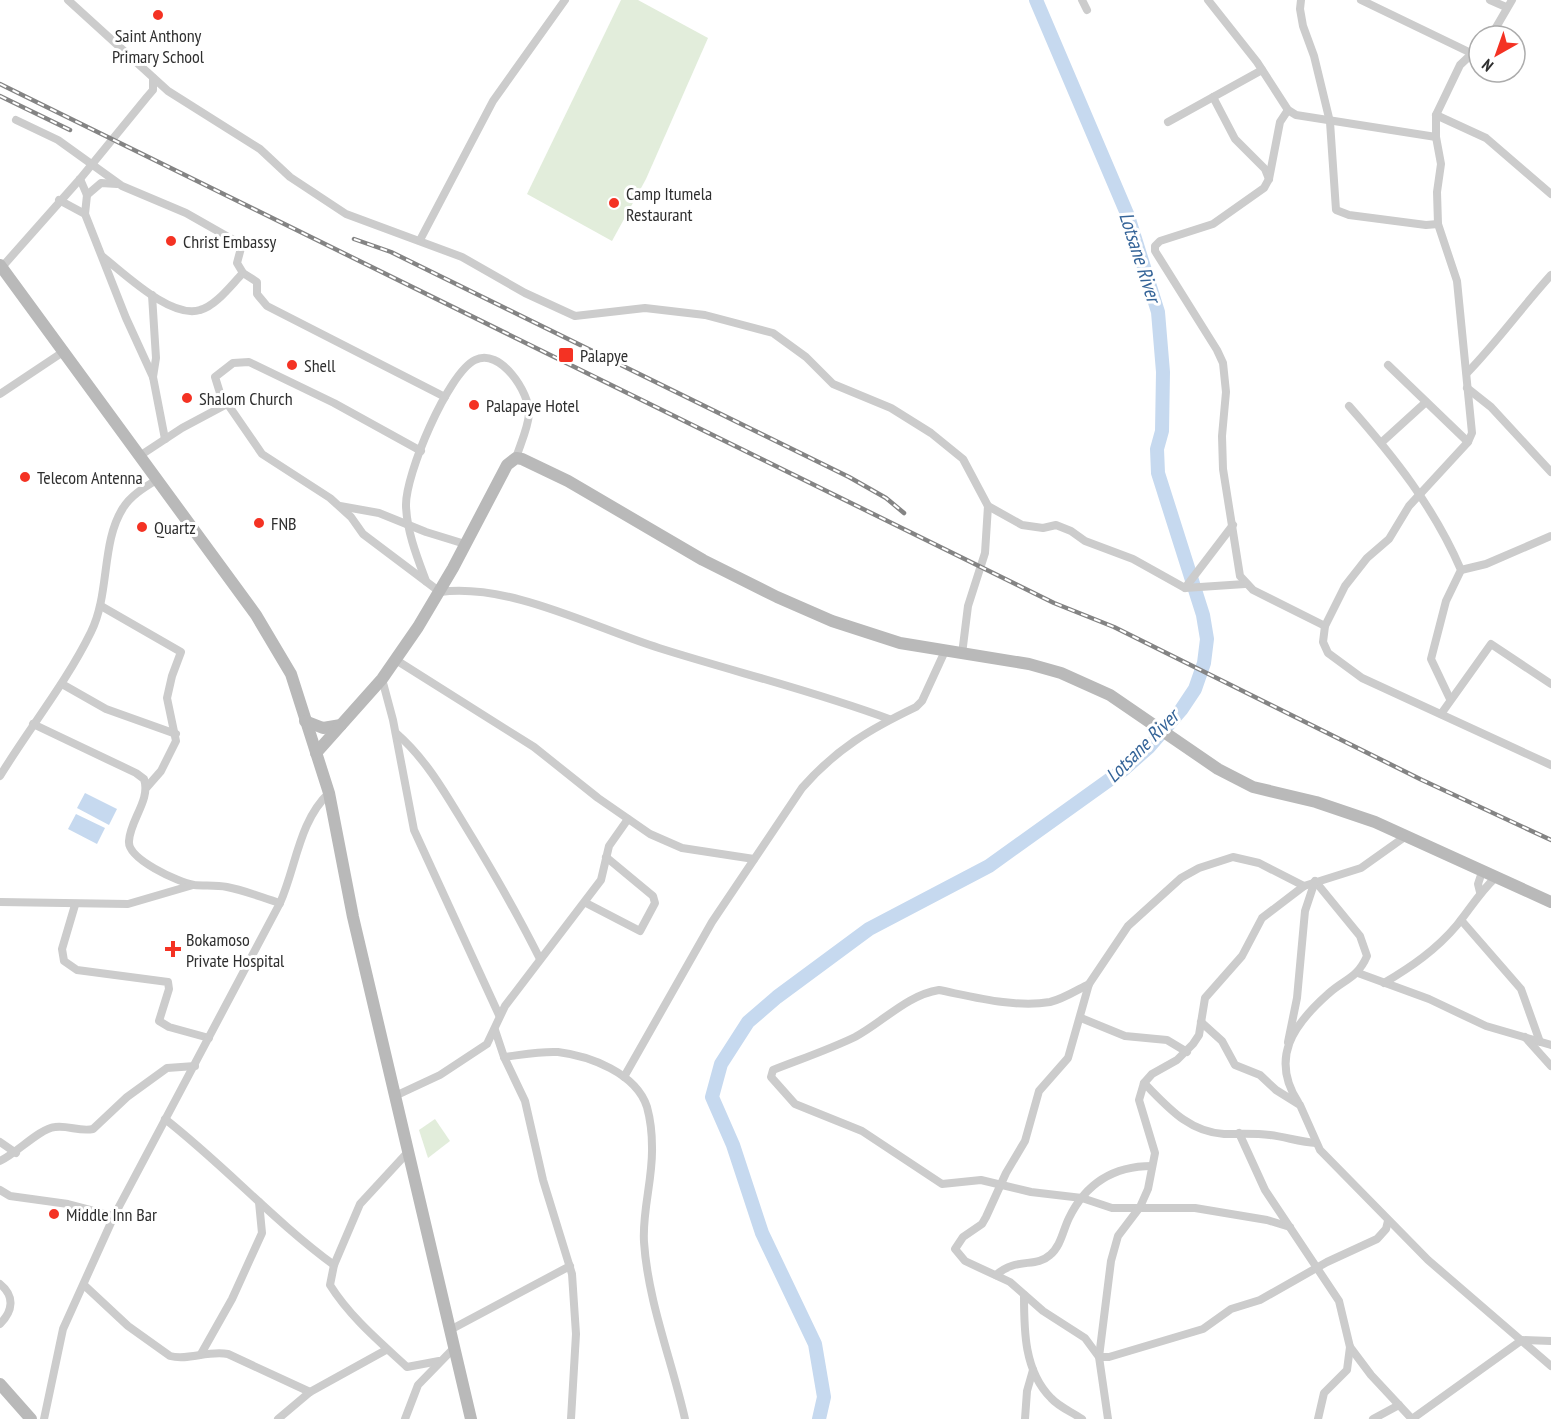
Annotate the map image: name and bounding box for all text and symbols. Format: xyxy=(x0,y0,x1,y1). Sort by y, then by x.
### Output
marker: Saint Anthony Primary School xyxy=(151,8,165,22)
place label: Saint Anthony Primary School xyxy=(112,24,205,68)
north arrow xyxy=(1467,24,1527,84)
text: N xyxy=(1478,55,1497,76)
place label: Camp Itumela Restaurant xyxy=(626,182,712,226)
marker: Camp Itumela Restaurant xyxy=(607,196,621,210)
water label: Lotsane River xyxy=(1113,209,1168,308)
place label: Christ Embassy xyxy=(183,230,276,253)
marker: Christ Embassy xyxy=(164,234,178,248)
place label: Palapye xyxy=(580,344,628,367)
marker: Palapye xyxy=(557,346,575,364)
place label: Shell xyxy=(304,354,336,377)
marker: Shell xyxy=(285,358,299,372)
place label: Shalom Church xyxy=(199,387,293,410)
marker: Shalom Church xyxy=(180,391,194,405)
place label: Palapaye Hotel xyxy=(486,394,580,417)
marker: Palapaye Hotel xyxy=(467,398,481,412)
place label: Telecom Antenna xyxy=(37,466,143,489)
marker: Telecom Antenna xyxy=(18,470,32,484)
place label: FNB xyxy=(271,512,297,535)
place label: Quartz xyxy=(154,516,196,539)
marker: FNB xyxy=(252,516,266,530)
marker: Quartz xyxy=(135,520,149,534)
water label: Lotsane River xyxy=(1100,702,1186,788)
place label: Bokamoso Private Hospital xyxy=(186,928,285,972)
marker: Bokamoso Private Hospital xyxy=(164,940,182,958)
place label: Middle Inn Bar xyxy=(66,1203,157,1226)
marker: Middle Inn Bar xyxy=(47,1207,61,1221)

